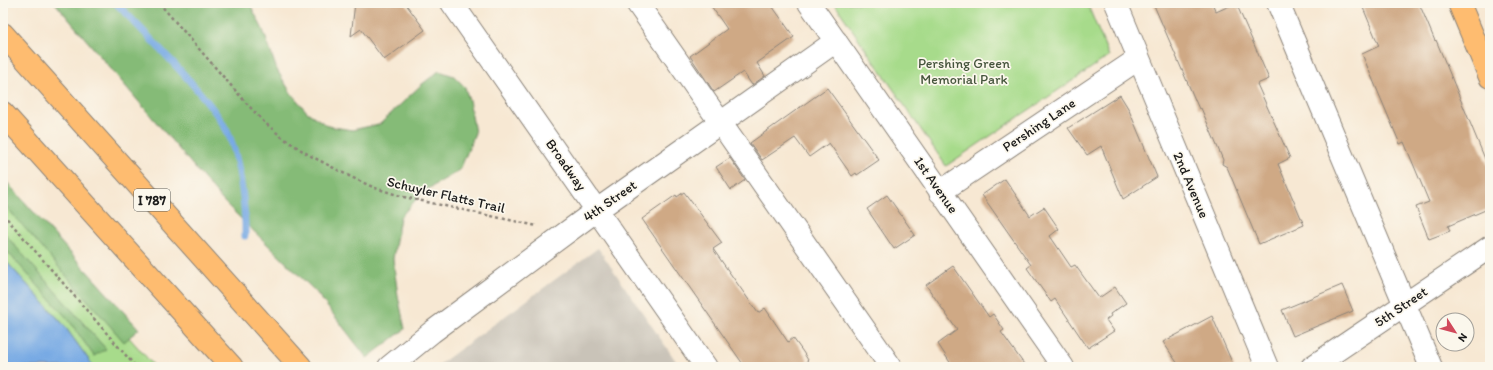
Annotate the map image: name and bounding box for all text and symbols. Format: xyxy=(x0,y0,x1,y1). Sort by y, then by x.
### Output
park label: Pershing Green Memorial Park xyxy=(918,55,1010,88)
street label: Pershing Lane xyxy=(999,94,1079,156)
street label: Broadway xyxy=(542,136,590,195)
street label: 2nd Avenue xyxy=(1169,149,1213,221)
street label: 1st Avenue xyxy=(910,153,962,217)
street label: Schuyler Flatts Trail xyxy=(385,173,507,217)
street label: 4th Street xyxy=(580,176,640,226)
road number: I 787 xyxy=(134,189,170,211)
street label: 5th Street xyxy=(1371,283,1431,331)
north arrow xyxy=(1435,312,1475,352)
text: N xyxy=(1455,331,1470,344)

